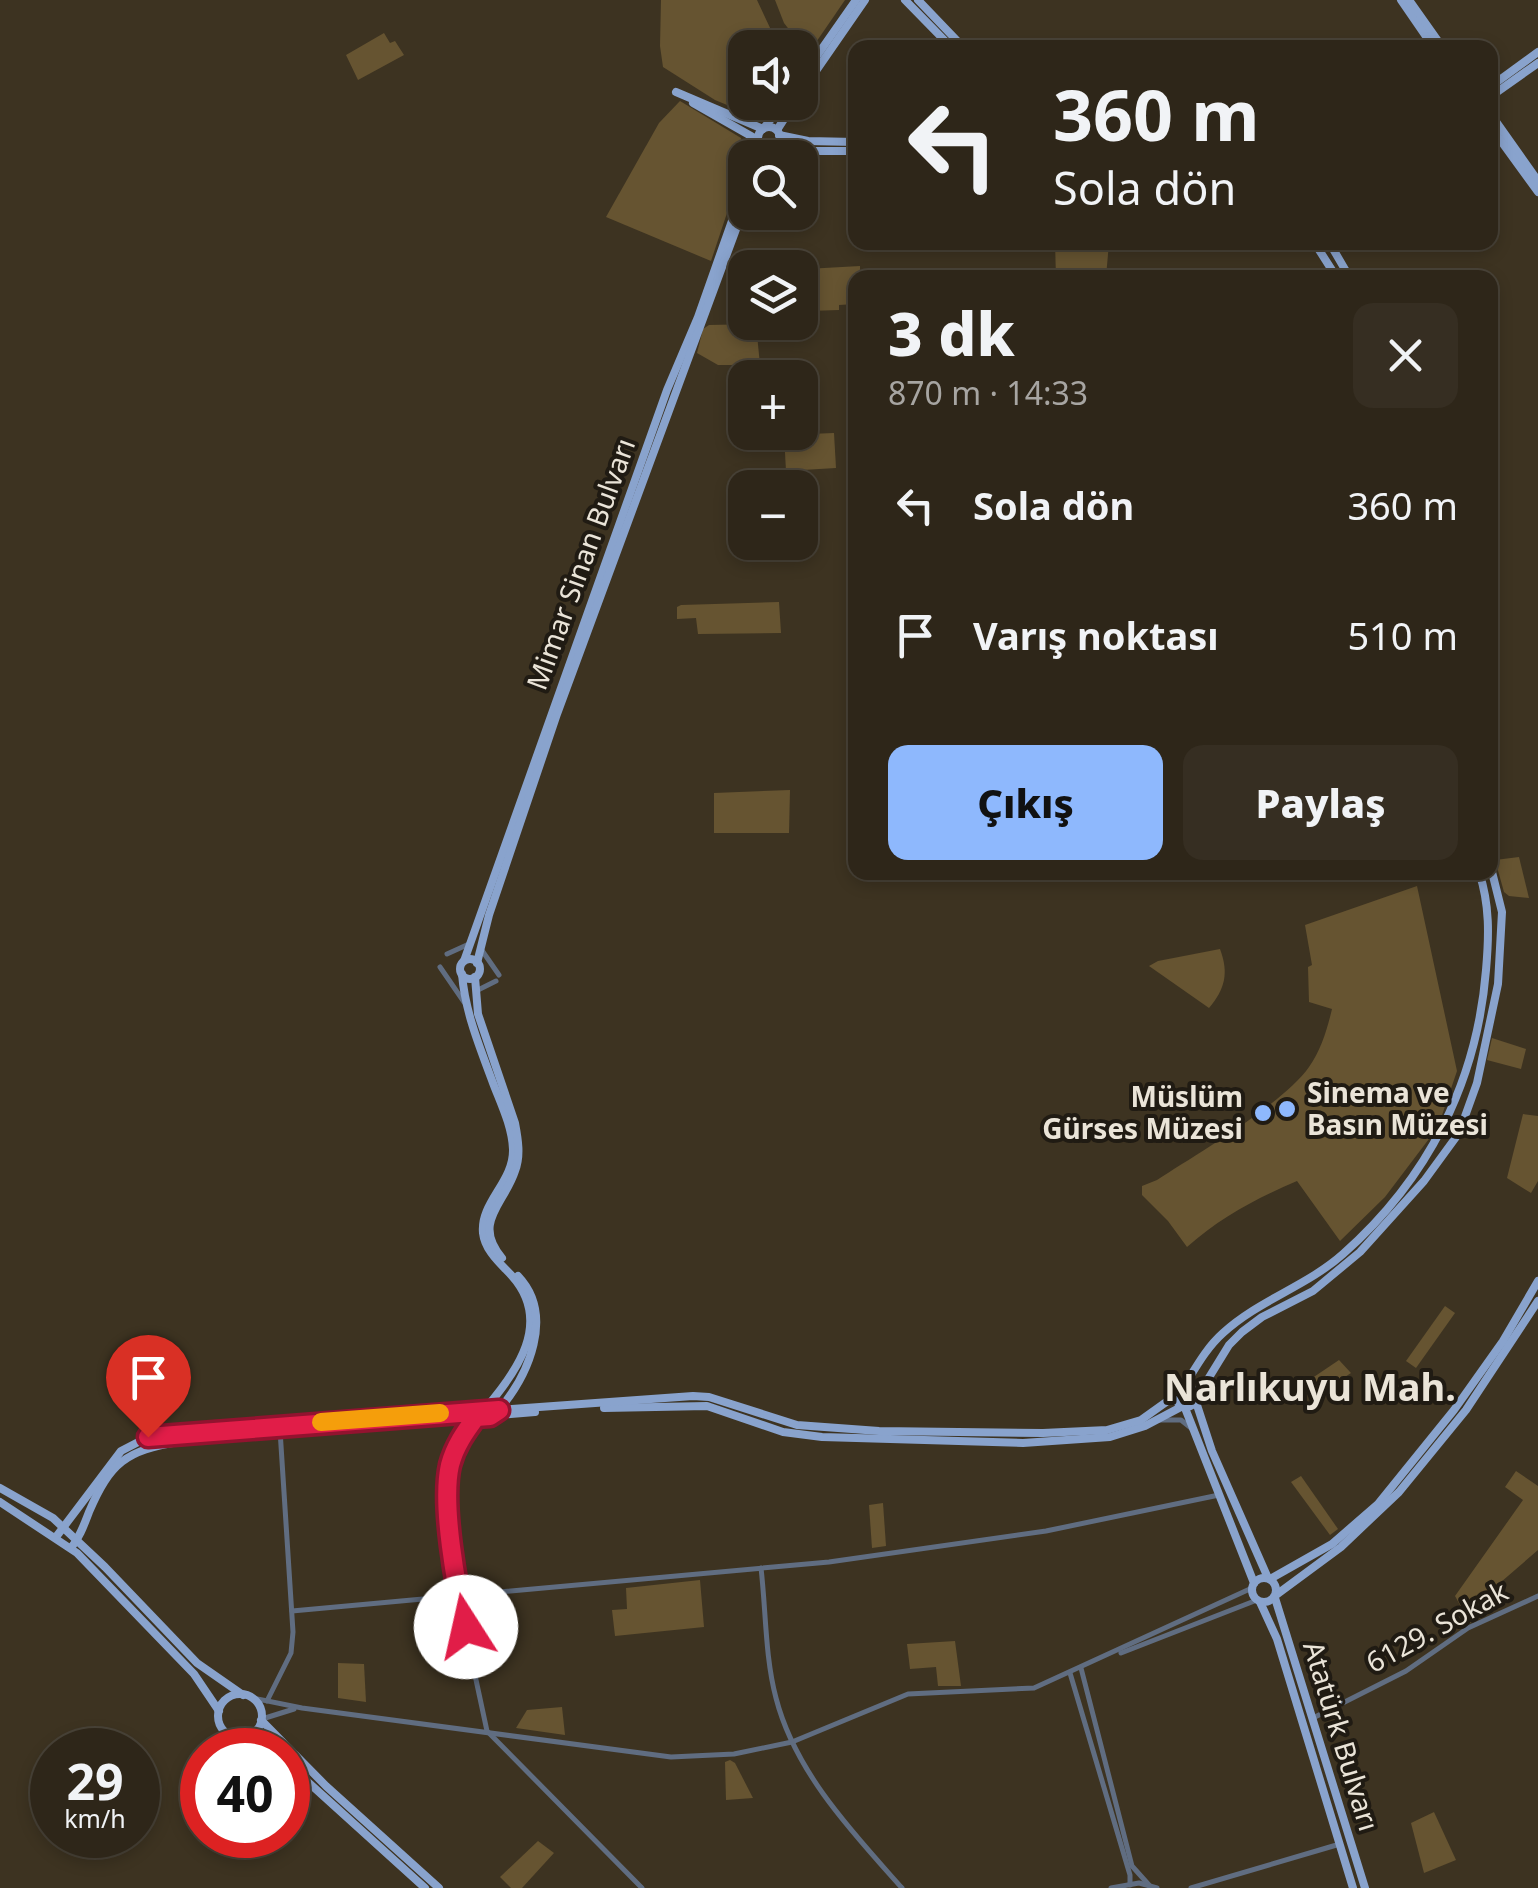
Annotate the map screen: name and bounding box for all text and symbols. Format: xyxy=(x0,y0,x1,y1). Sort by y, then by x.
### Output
map controls xyxy=(728,30,818,560)
button: sound xyxy=(728,30,818,120)
text: 360 m xyxy=(1053,66,1260,162)
icon: left xyxy=(888,80,1018,210)
button: search xyxy=(728,140,818,230)
text: Sola dön xyxy=(1053,157,1236,218)
button: layers xyxy=(728,250,818,340)
text: 3 dk xyxy=(888,292,1015,374)
button: close xyxy=(1353,303,1458,408)
button: + xyxy=(728,360,818,450)
text: 870 m · 14:33 xyxy=(888,371,1088,414)
street label: Mimar Sinan Bulvarı xyxy=(517,433,643,695)
button: − xyxy=(728,470,818,560)
icon: left xyxy=(888,478,943,533)
text: Sola dön xyxy=(973,479,1134,531)
text: 360 m xyxy=(1347,479,1458,531)
icon: arrive xyxy=(888,608,943,663)
text: Varış noktası xyxy=(973,609,1219,661)
text: 510 m xyxy=(1347,609,1458,661)
button: Çıkış xyxy=(888,745,1163,860)
button: Paylaş xyxy=(1183,745,1458,860)
place label: Sinema ve Basın Müzesi xyxy=(1307,1073,1488,1143)
place label: Müslüm Gürses Müzesi xyxy=(1042,1077,1243,1147)
marker: Sinema ve Basın Müzesi xyxy=(1276,1098,1298,1120)
marker: Müslüm Gürses Müzesi xyxy=(1252,1102,1274,1124)
pin xyxy=(106,1335,191,1438)
icon: arrive xyxy=(121,1350,176,1405)
district label: Narlıkuyu Mah. xyxy=(1164,1360,1456,1412)
street label: 6129. Sokak xyxy=(1359,1571,1514,1681)
position arrow xyxy=(414,1575,518,1679)
street label: Atatürk Bulvarı xyxy=(1295,1636,1389,1835)
speed limit sign: 40 xyxy=(180,1728,310,1858)
text: 29 xyxy=(66,1747,124,1815)
text: km/h xyxy=(64,1801,126,1835)

